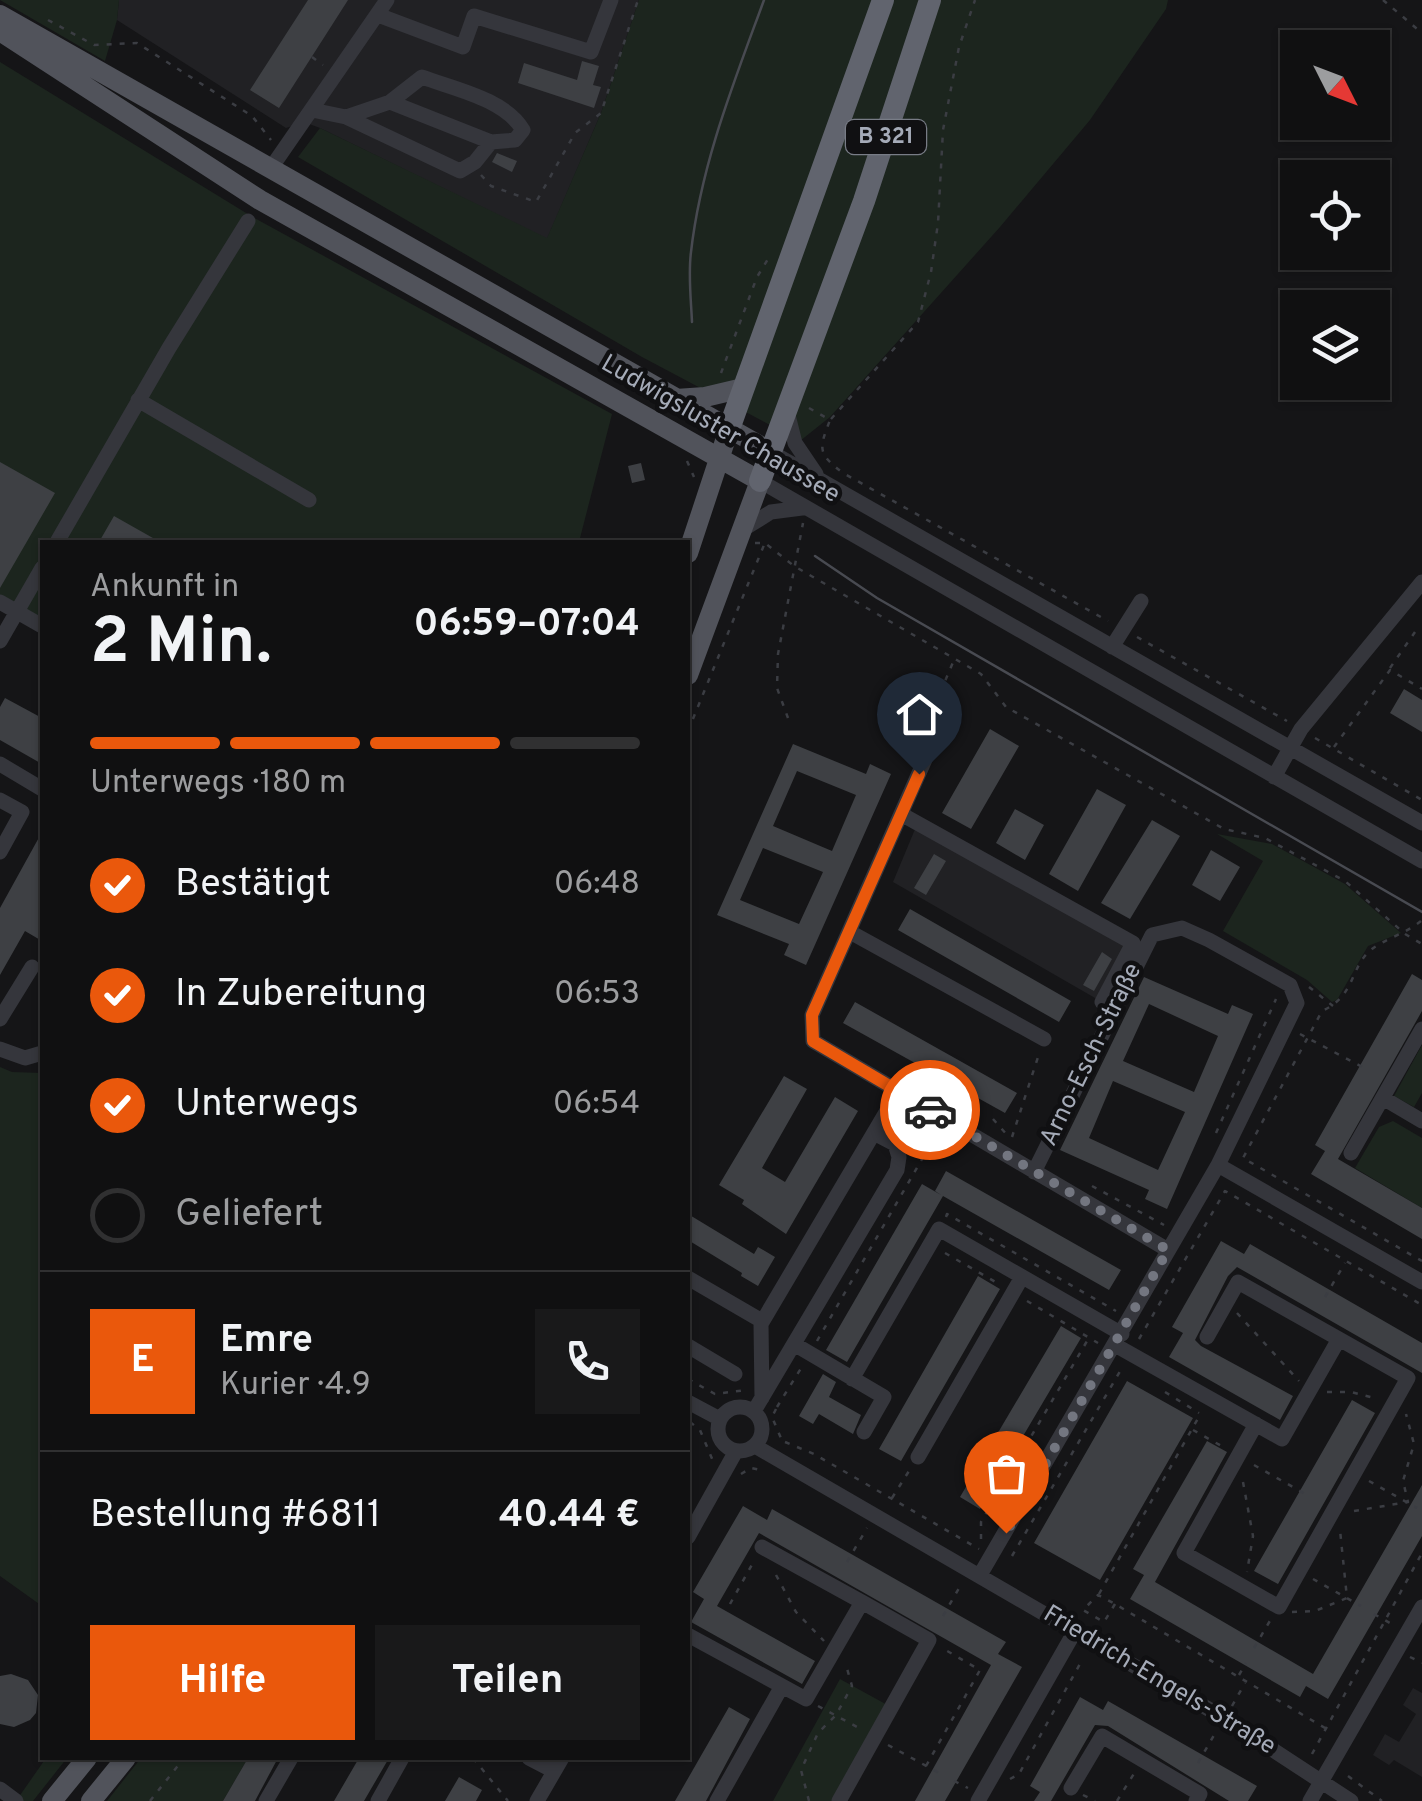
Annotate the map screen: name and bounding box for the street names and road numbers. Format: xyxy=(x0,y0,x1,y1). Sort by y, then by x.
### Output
road number: B 321 xyxy=(846,120,926,154)
street label: Ludwigsluster Chaussee xyxy=(595,348,845,512)
street label: Arno-Esch-Straße xyxy=(1034,958,1150,1152)
street label: Friedrich-Engels-Straße xyxy=(1037,1599,1281,1763)

